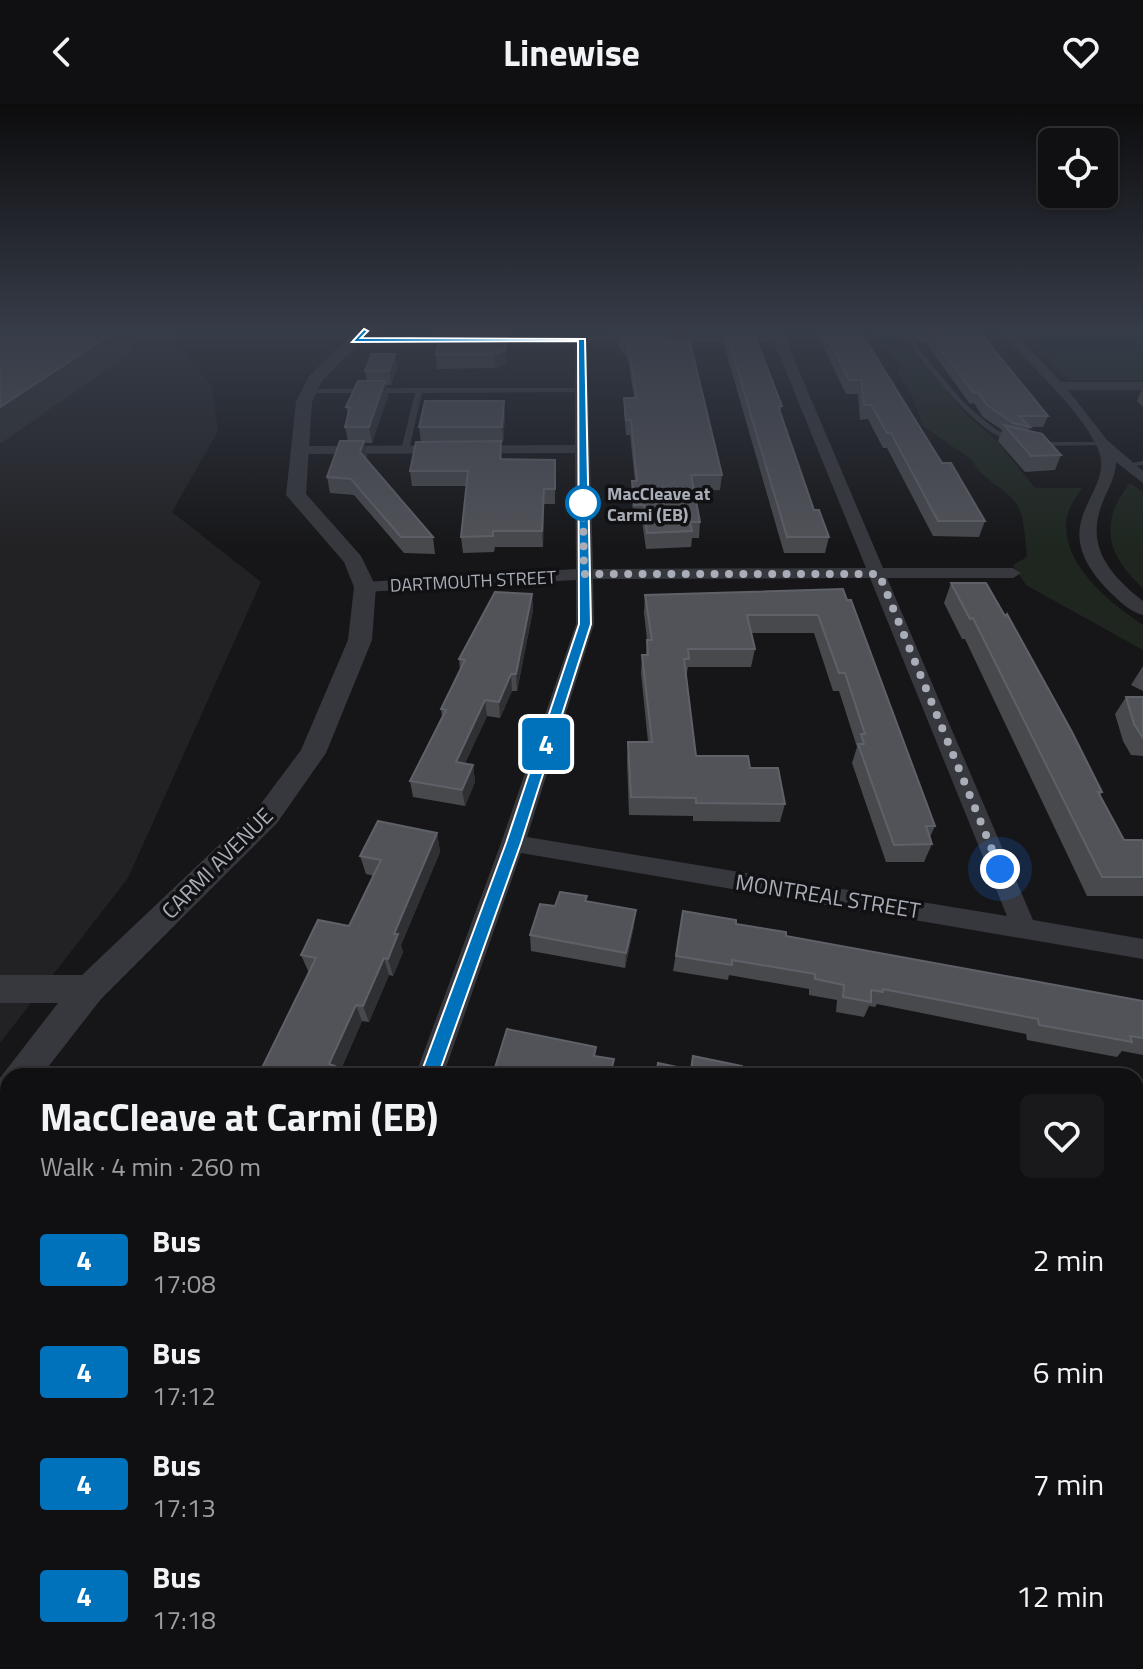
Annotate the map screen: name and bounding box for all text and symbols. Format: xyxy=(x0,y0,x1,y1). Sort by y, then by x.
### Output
text: Linewise xyxy=(503,25,640,80)
icon: back xyxy=(40,30,84,74)
icon: heart xyxy=(1059,30,1103,74)
map controls xyxy=(1038,128,1118,208)
button: locate xyxy=(1038,128,1118,208)
place label: MacCleave at Carmi (EB) xyxy=(607,480,711,528)
marker: MacCleave at Carmi (EB) xyxy=(566,486,600,520)
street label: DARTMOUTH STREET xyxy=(389,563,557,599)
line badge: 4 xyxy=(520,718,572,770)
text: 4 xyxy=(538,722,554,765)
street label: CARMI AVENUE xyxy=(153,799,281,927)
your location xyxy=(980,849,1020,889)
street label: MONTREAL STREET xyxy=(733,865,923,927)
text: MacCleave at Carmi (EB) xyxy=(40,1088,438,1146)
button: heart xyxy=(1020,1094,1104,1178)
text: Walk · 4 min · 260 m xyxy=(40,1147,261,1186)
text: Bus xyxy=(152,1218,201,1264)
text: 2 min xyxy=(1033,1237,1104,1283)
text: 4 xyxy=(76,1238,92,1281)
text: 17:08 xyxy=(152,1264,216,1303)
text: Bus xyxy=(152,1330,201,1376)
text: 6 min xyxy=(1033,1349,1104,1395)
text: 4 xyxy=(76,1350,92,1393)
text: 17:12 xyxy=(152,1376,216,1415)
text: Bus xyxy=(152,1442,201,1488)
text: 7 min xyxy=(1033,1461,1104,1507)
text: 4 xyxy=(76,1462,92,1505)
text: 17:13 xyxy=(152,1488,216,1527)
text: Bus xyxy=(152,1554,201,1600)
text: 12 min xyxy=(1016,1573,1104,1619)
text: 4 xyxy=(76,1574,92,1617)
text: 17:18 xyxy=(152,1600,216,1639)

